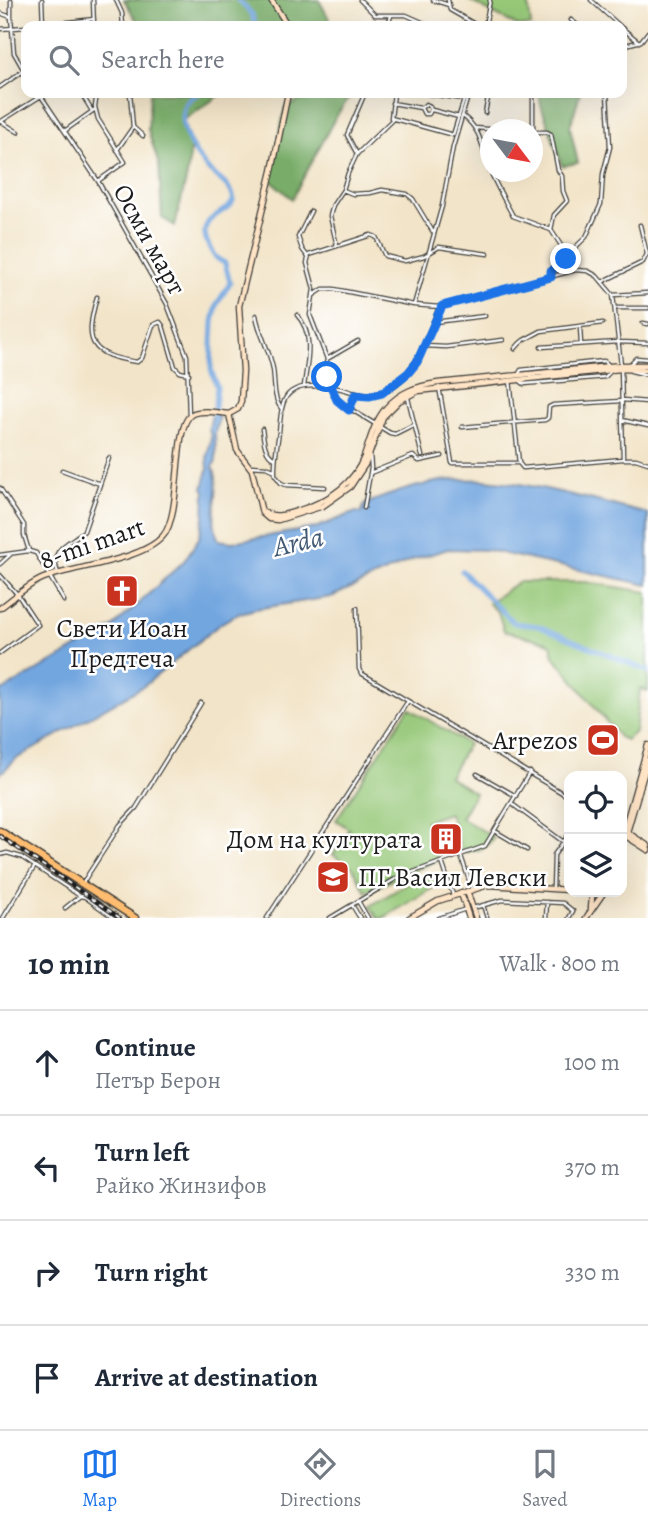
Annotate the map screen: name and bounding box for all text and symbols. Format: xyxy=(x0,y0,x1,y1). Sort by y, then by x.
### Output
search box xyxy=(21,21,627,98)
icon: search xyxy=(45,41,83,79)
text: Search here xyxy=(101,42,225,77)
north arrow xyxy=(480,119,543,182)
street label: Осми март xyxy=(105,178,195,301)
route end xyxy=(550,243,581,274)
route start xyxy=(311,361,342,392)
street label: 8-mi mart xyxy=(35,509,150,578)
water label: Arda xyxy=(267,518,327,567)
church icon: Свети Иоан Предтеча xyxy=(103,572,141,610)
place label: Свети Иоан Предтеча xyxy=(56,611,188,676)
sports icon: Arpezos xyxy=(584,721,622,759)
place label: Arpezos xyxy=(492,723,578,758)
map controls xyxy=(564,771,627,897)
button: locate xyxy=(564,771,627,834)
building icon: Дом на културата xyxy=(427,820,465,858)
place label: Дом на културата xyxy=(227,822,422,857)
button: layers xyxy=(564,834,627,897)
school or university icon: ПГ Васил Левски xyxy=(314,858,352,896)
place label: ПГ Васил Левски xyxy=(358,860,547,895)
text: 10 min xyxy=(28,944,110,984)
text: Walk · 800 m xyxy=(500,948,620,979)
text: Continue xyxy=(95,1030,196,1065)
icon: ahead xyxy=(28,1044,66,1082)
text: 100 m xyxy=(564,1047,620,1078)
text: Петър Берон xyxy=(95,1065,221,1096)
text: Turn left xyxy=(95,1135,190,1170)
icon: left xyxy=(28,1149,66,1187)
text: 370 m xyxy=(565,1152,620,1183)
text: Райко Жинзифов xyxy=(95,1170,267,1201)
icon: right xyxy=(28,1254,66,1292)
text: Turn right xyxy=(95,1255,208,1290)
text: 330 m xyxy=(565,1257,620,1288)
icon: arrive xyxy=(28,1359,66,1397)
text: Arrive at destination xyxy=(95,1360,318,1395)
tab: Map xyxy=(81,1445,119,1513)
tab: Directions xyxy=(280,1445,361,1513)
tab: Saved xyxy=(522,1445,567,1513)

